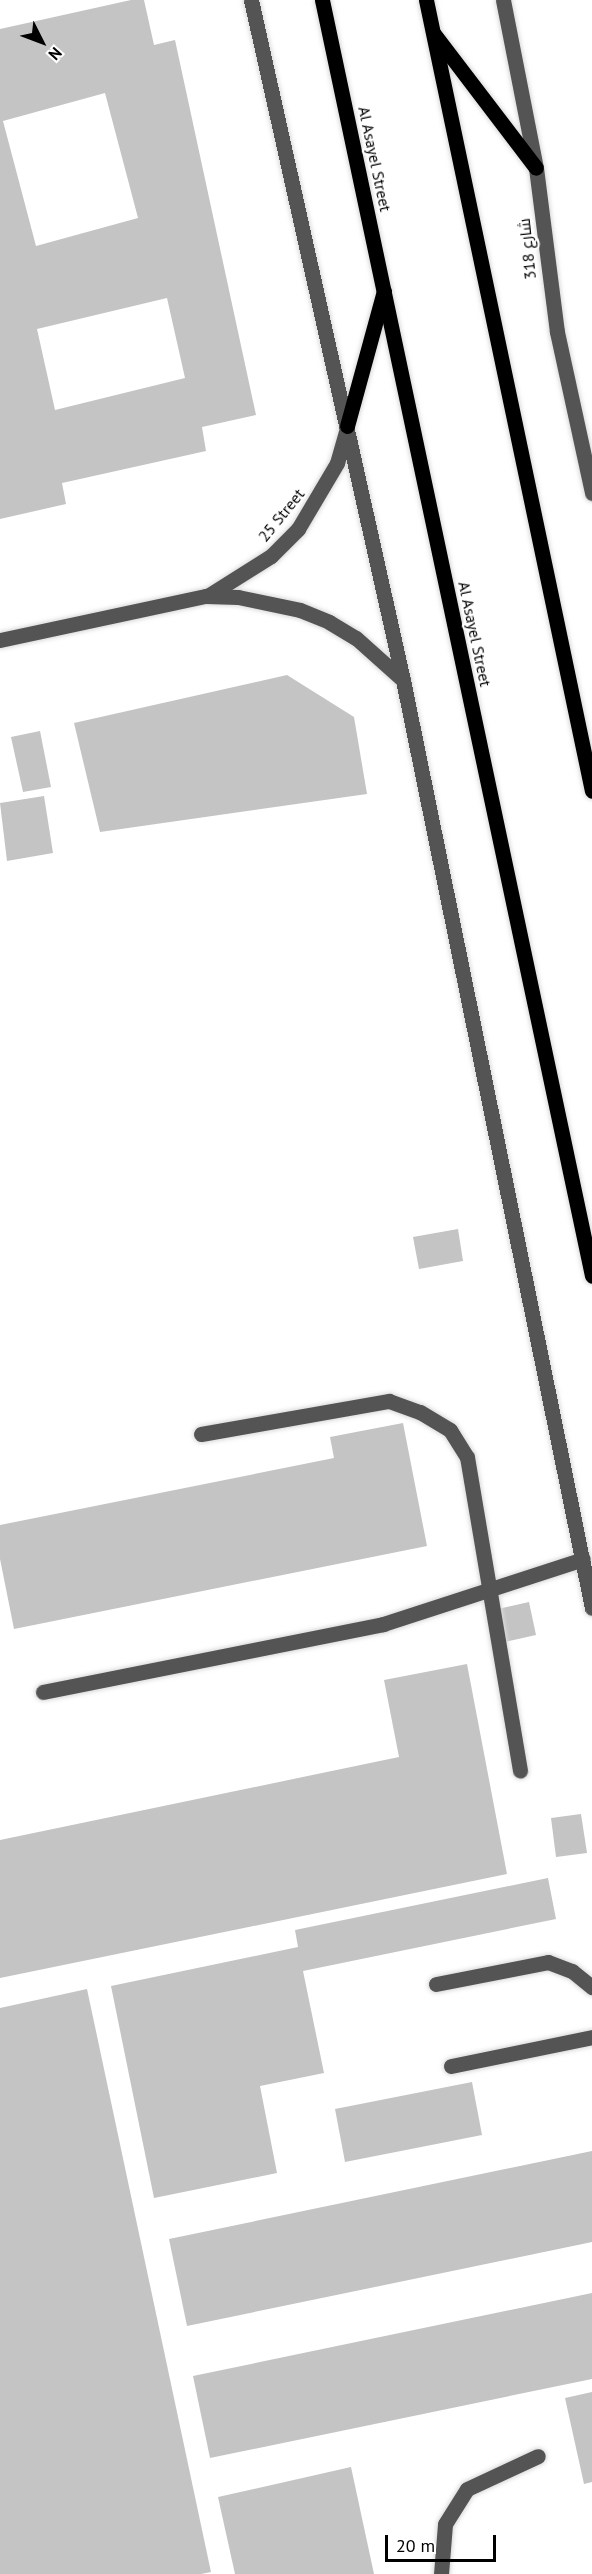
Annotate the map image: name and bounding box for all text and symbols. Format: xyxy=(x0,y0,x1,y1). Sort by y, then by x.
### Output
north arrow xyxy=(12,12,72,72)
text: N xyxy=(44,43,66,65)
street label: Al Asayel Street xyxy=(354,104,396,214)
street label: شارع 318 xyxy=(514,217,540,281)
street label: 25 Street xyxy=(254,485,308,545)
street label: Al Asayel Street xyxy=(454,579,496,689)
scale bar xyxy=(388,2523,499,2561)
text: 20 m xyxy=(396,2534,435,2557)

